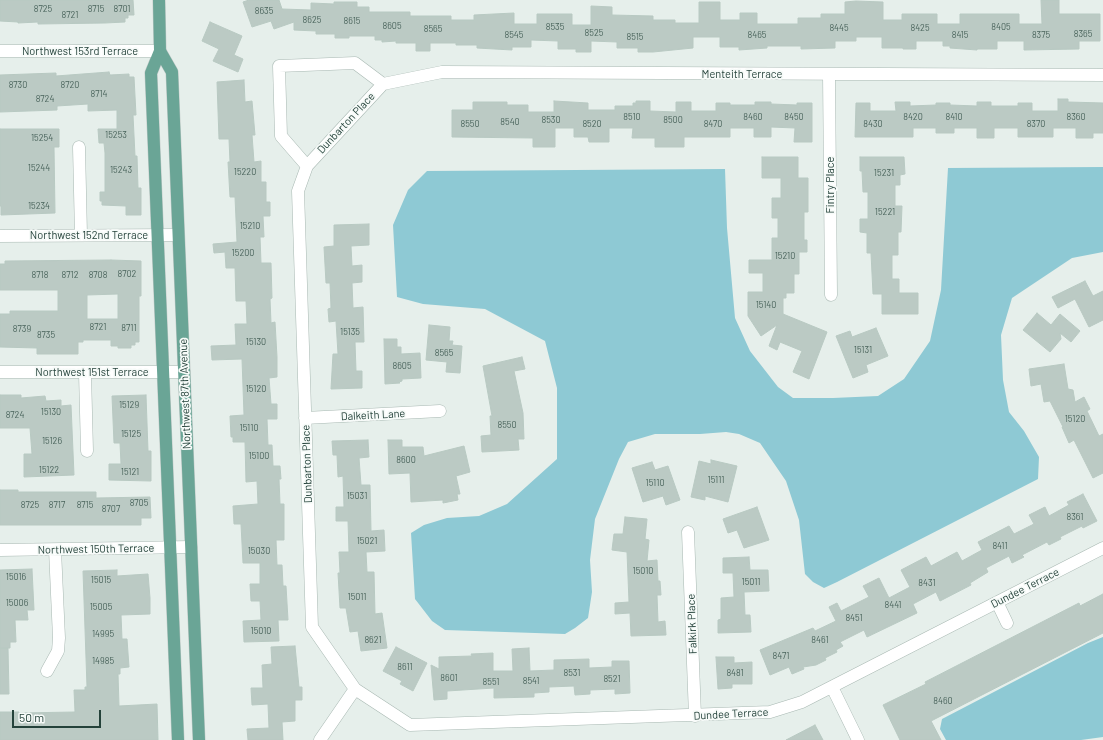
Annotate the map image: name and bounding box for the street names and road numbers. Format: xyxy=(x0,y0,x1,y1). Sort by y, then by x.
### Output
street label: Northwest 153rd Terrace xyxy=(22,44,138,58)
street label: Menteith Terrace xyxy=(702,67,782,81)
street label: Dunbarton Place xyxy=(314,90,378,156)
street label: Fintry Place xyxy=(823,157,837,213)
street label: Northwest 152nd Terrace xyxy=(30,228,148,242)
street label: Northwest 87th Avenue xyxy=(176,339,194,449)
street label: Northwest 151st Terrace xyxy=(35,365,149,379)
street label: Dalkeith Lane xyxy=(340,407,406,423)
street label: Dunbarton Place xyxy=(299,425,315,503)
street label: Northwest 150th Terrace xyxy=(38,541,154,557)
street label: Dundee Terrace xyxy=(989,565,1061,611)
street label: Falkirk Place xyxy=(684,594,700,654)
street label: Dundee Terrace xyxy=(693,705,769,723)

